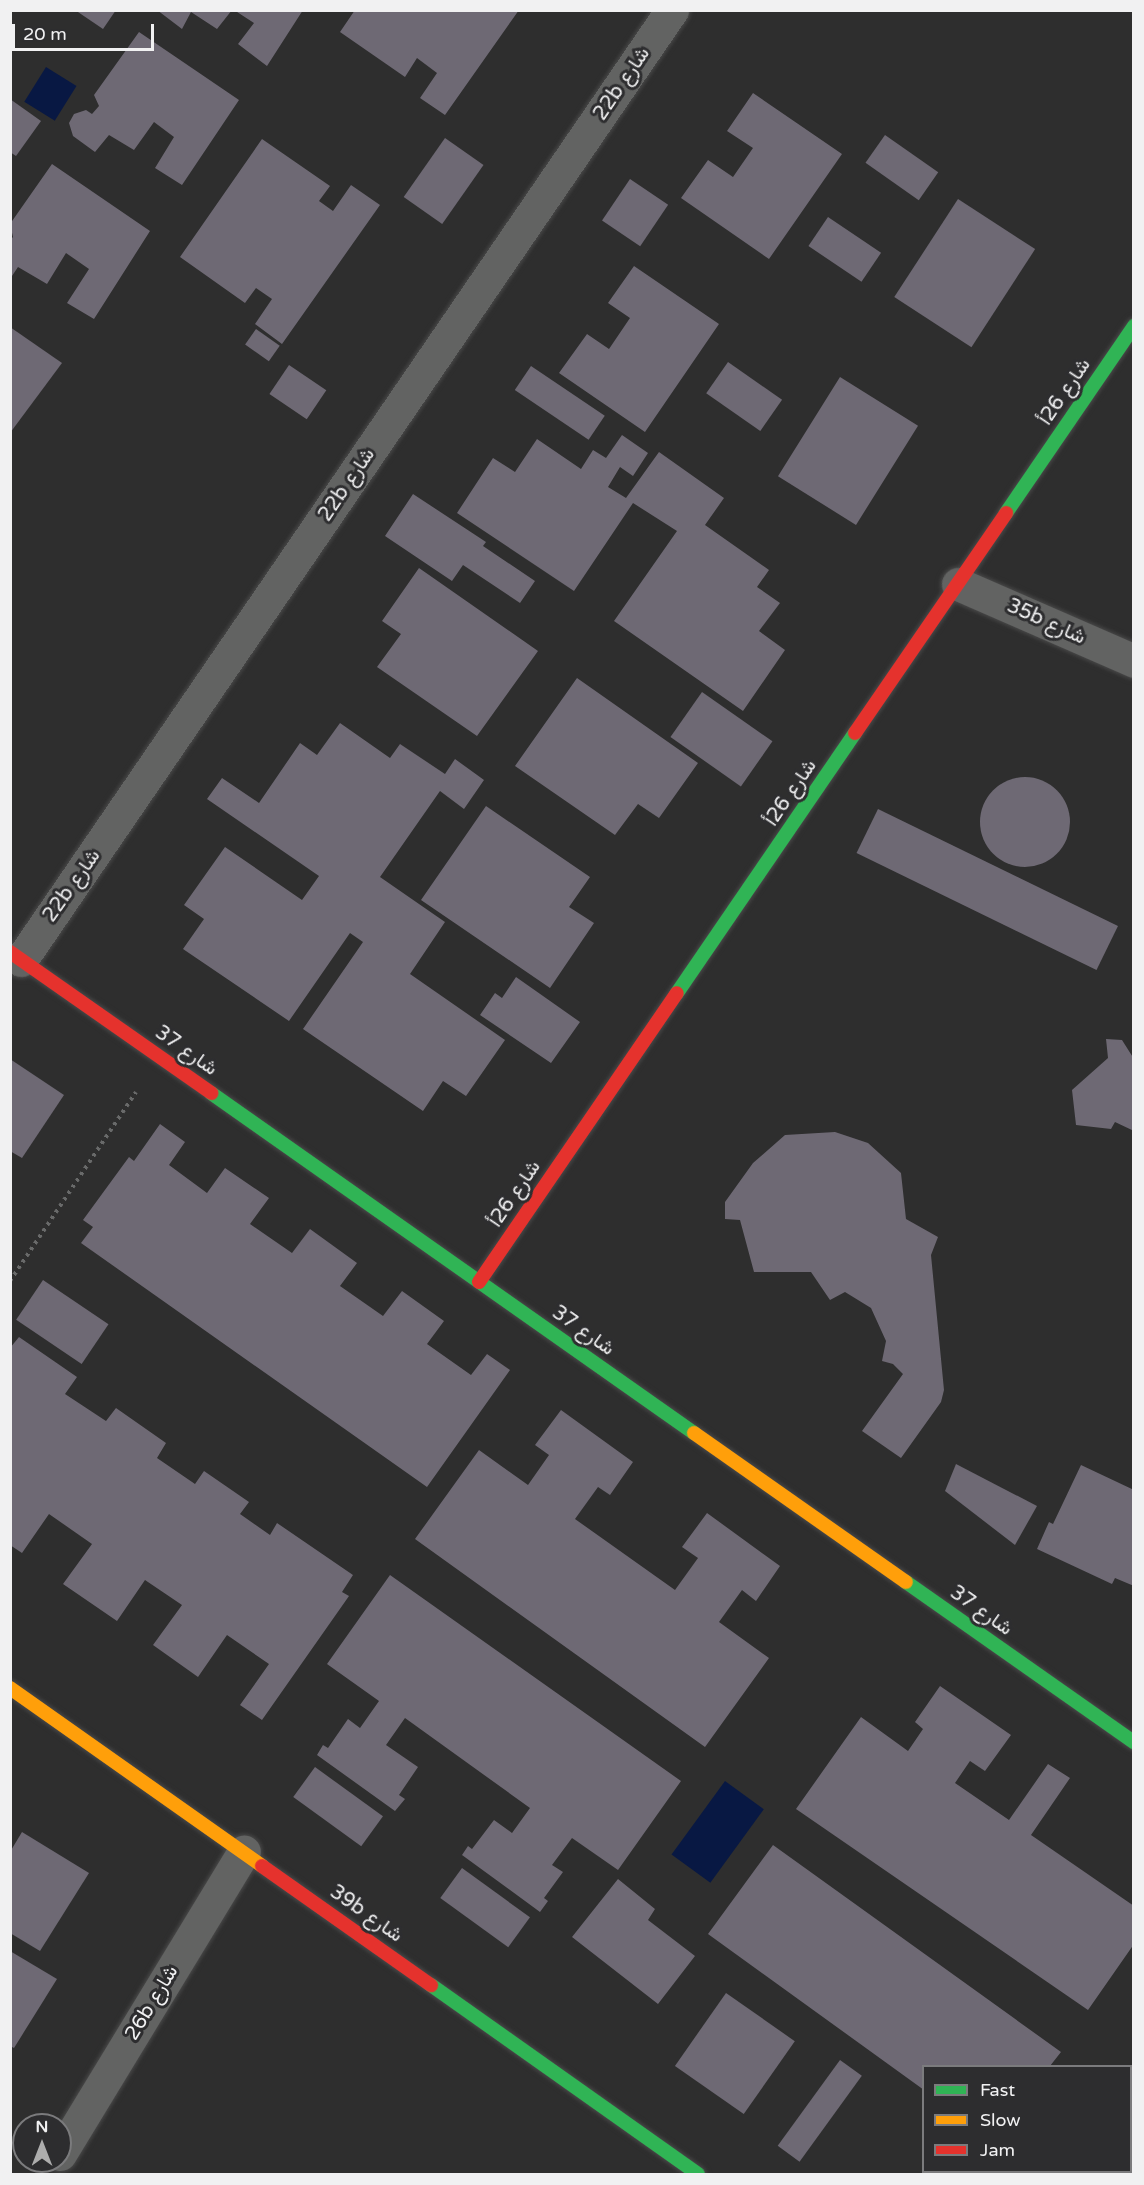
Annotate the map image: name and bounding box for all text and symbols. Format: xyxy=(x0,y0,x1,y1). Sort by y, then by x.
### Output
scale bar xyxy=(15,12,158,50)
text: 20 m xyxy=(23,23,67,45)
street label: 22b شارع xyxy=(589,43,655,125)
street label: شارع 26أ xyxy=(1034,354,1096,430)
street label: 22b شارع xyxy=(314,444,380,526)
street label: 35b شارع xyxy=(1003,594,1089,650)
street label: شارع 26أ xyxy=(760,755,822,831)
street label: 22b شارع xyxy=(38,845,106,927)
street label: شارع 37 xyxy=(150,1021,222,1081)
street label: شارع 26أ xyxy=(484,1156,546,1232)
street label: شارع 37 xyxy=(547,1301,619,1361)
street label: شارع 37 xyxy=(945,1581,1017,1641)
street label: 39b شارع xyxy=(325,1880,407,1948)
street label: 26b شارع xyxy=(120,1961,184,2045)
legend xyxy=(922,2065,1132,2173)
text: Fast xyxy=(980,2079,1015,2101)
text: Slow xyxy=(980,2109,1021,2131)
north arrow xyxy=(12,2113,72,2173)
text: N xyxy=(36,2117,48,2137)
text: Jam xyxy=(980,2139,1015,2161)

